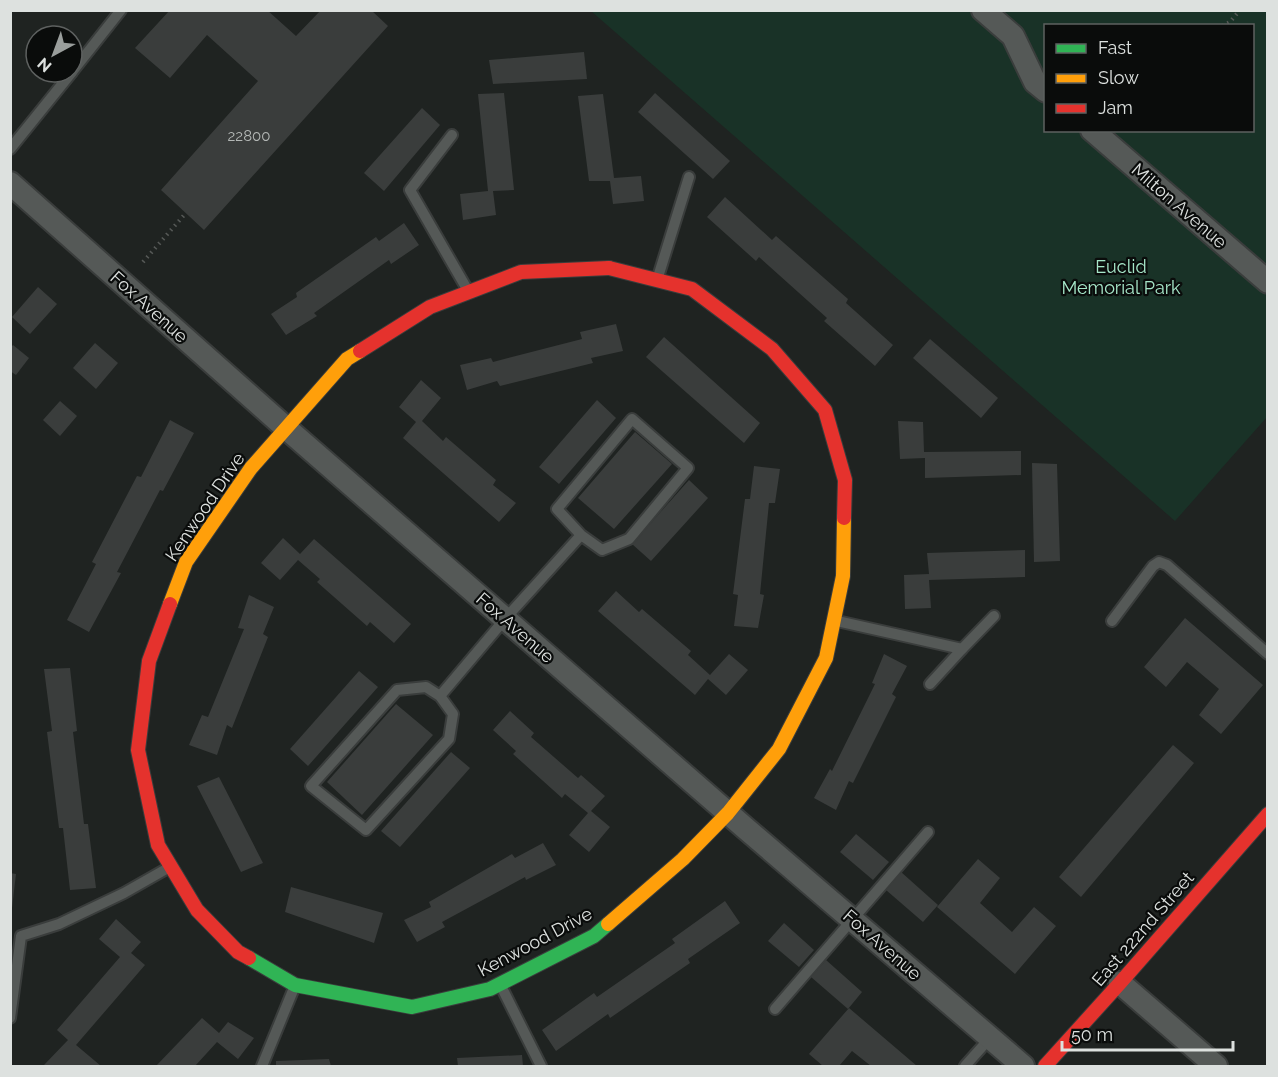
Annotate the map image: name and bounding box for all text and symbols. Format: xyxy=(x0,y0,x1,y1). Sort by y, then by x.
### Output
north arrow xyxy=(24,24,84,84)
legend xyxy=(1044,24,1254,132)
text: Fast xyxy=(1098,37,1132,58)
text: N xyxy=(34,54,55,76)
text: Slow xyxy=(1098,67,1139,88)
text: Jam xyxy=(1098,97,1133,118)
house number: 22800 xyxy=(228,127,270,145)
street label: Milton Avenue xyxy=(1128,159,1231,253)
park label: Euclid Memorial Park xyxy=(1061,256,1181,298)
street label: Fox Avenue xyxy=(106,267,193,347)
street label: Kenwood Drive xyxy=(161,448,249,565)
street label: Fox Avenue xyxy=(472,588,559,668)
street label: East 222nd Street xyxy=(1087,867,1198,990)
street label: Kenwood Drive xyxy=(474,902,596,980)
street label: Fox Avenue xyxy=(839,905,926,985)
scale bar xyxy=(1062,1014,1233,1052)
text: 50 m xyxy=(1071,1024,1113,1045)

